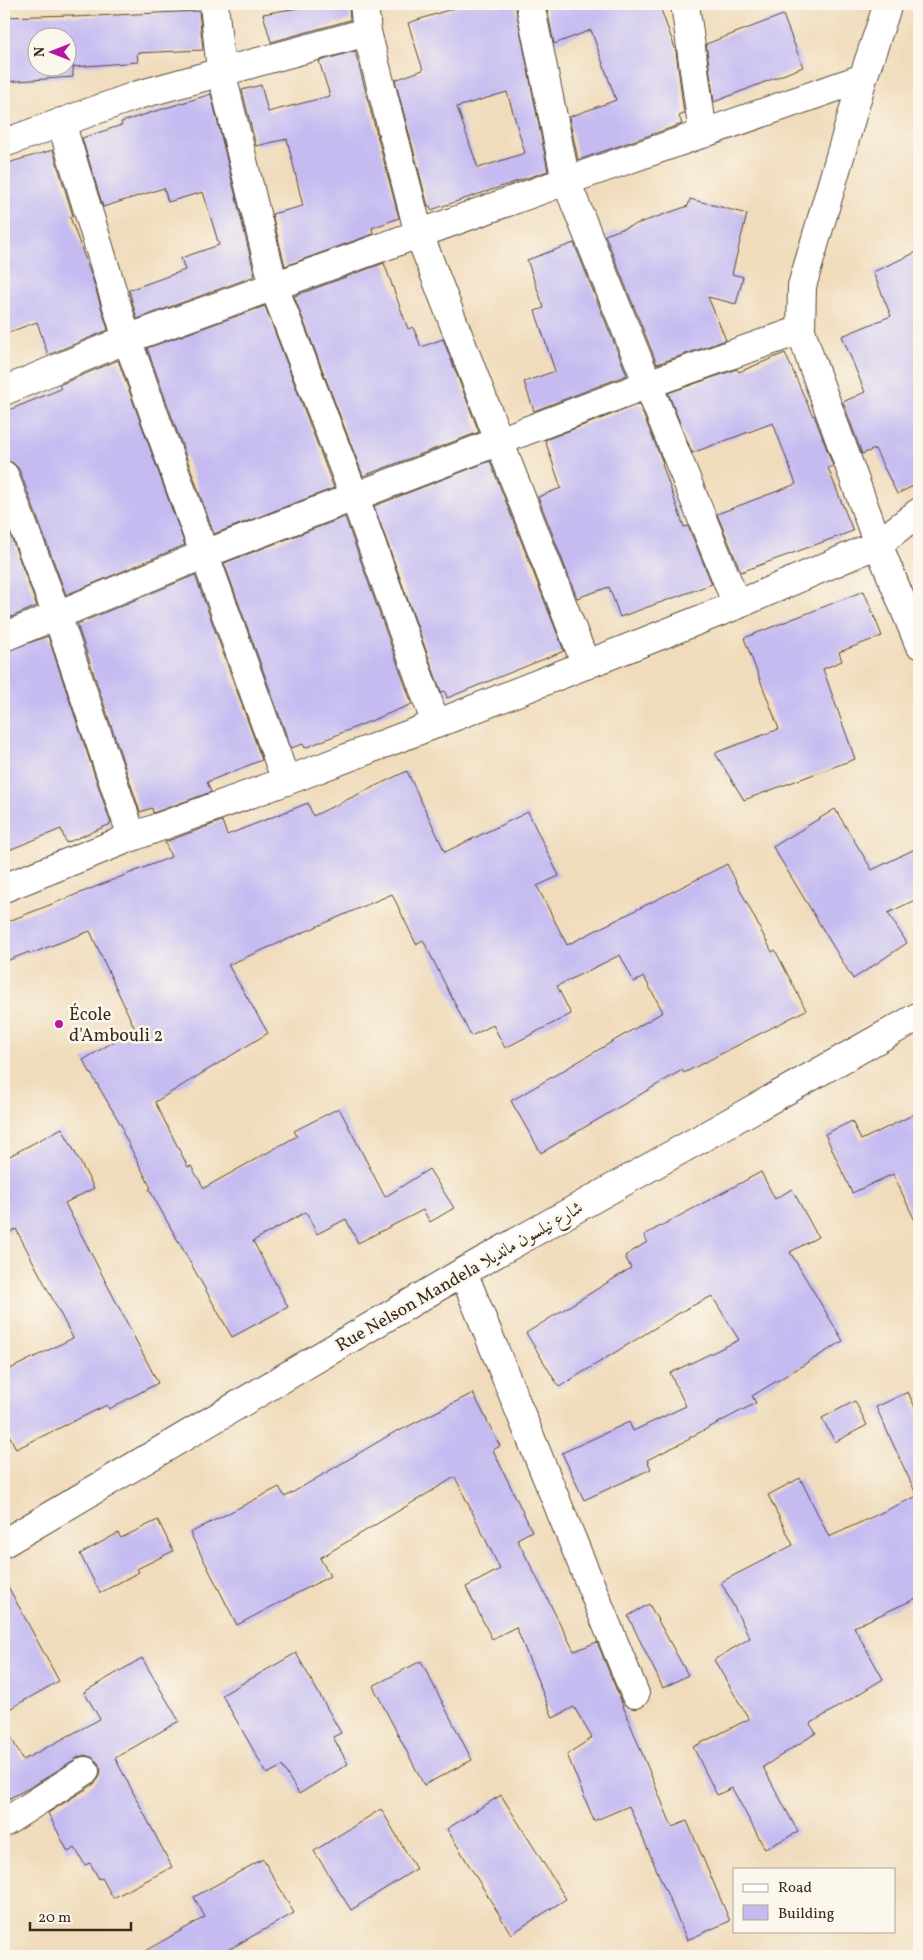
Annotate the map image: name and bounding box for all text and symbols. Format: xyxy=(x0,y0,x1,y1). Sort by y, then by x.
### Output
north arrow xyxy=(28,28,78,78)
text: N xyxy=(31,47,50,57)
place label: École d'Ambouli 2 xyxy=(69,1003,163,1049)
marker: École d'Ambouli 2 xyxy=(53,1018,65,1030)
street label: Rue Nelson Mandela شارع نيلسون مانديلا xyxy=(331,1196,589,1359)
legend xyxy=(733,1868,896,1932)
text: Road xyxy=(778,1878,812,1899)
scale bar xyxy=(30,1900,131,1932)
text: Building xyxy=(778,1904,835,1925)
text: 20 m xyxy=(38,1908,71,1929)

